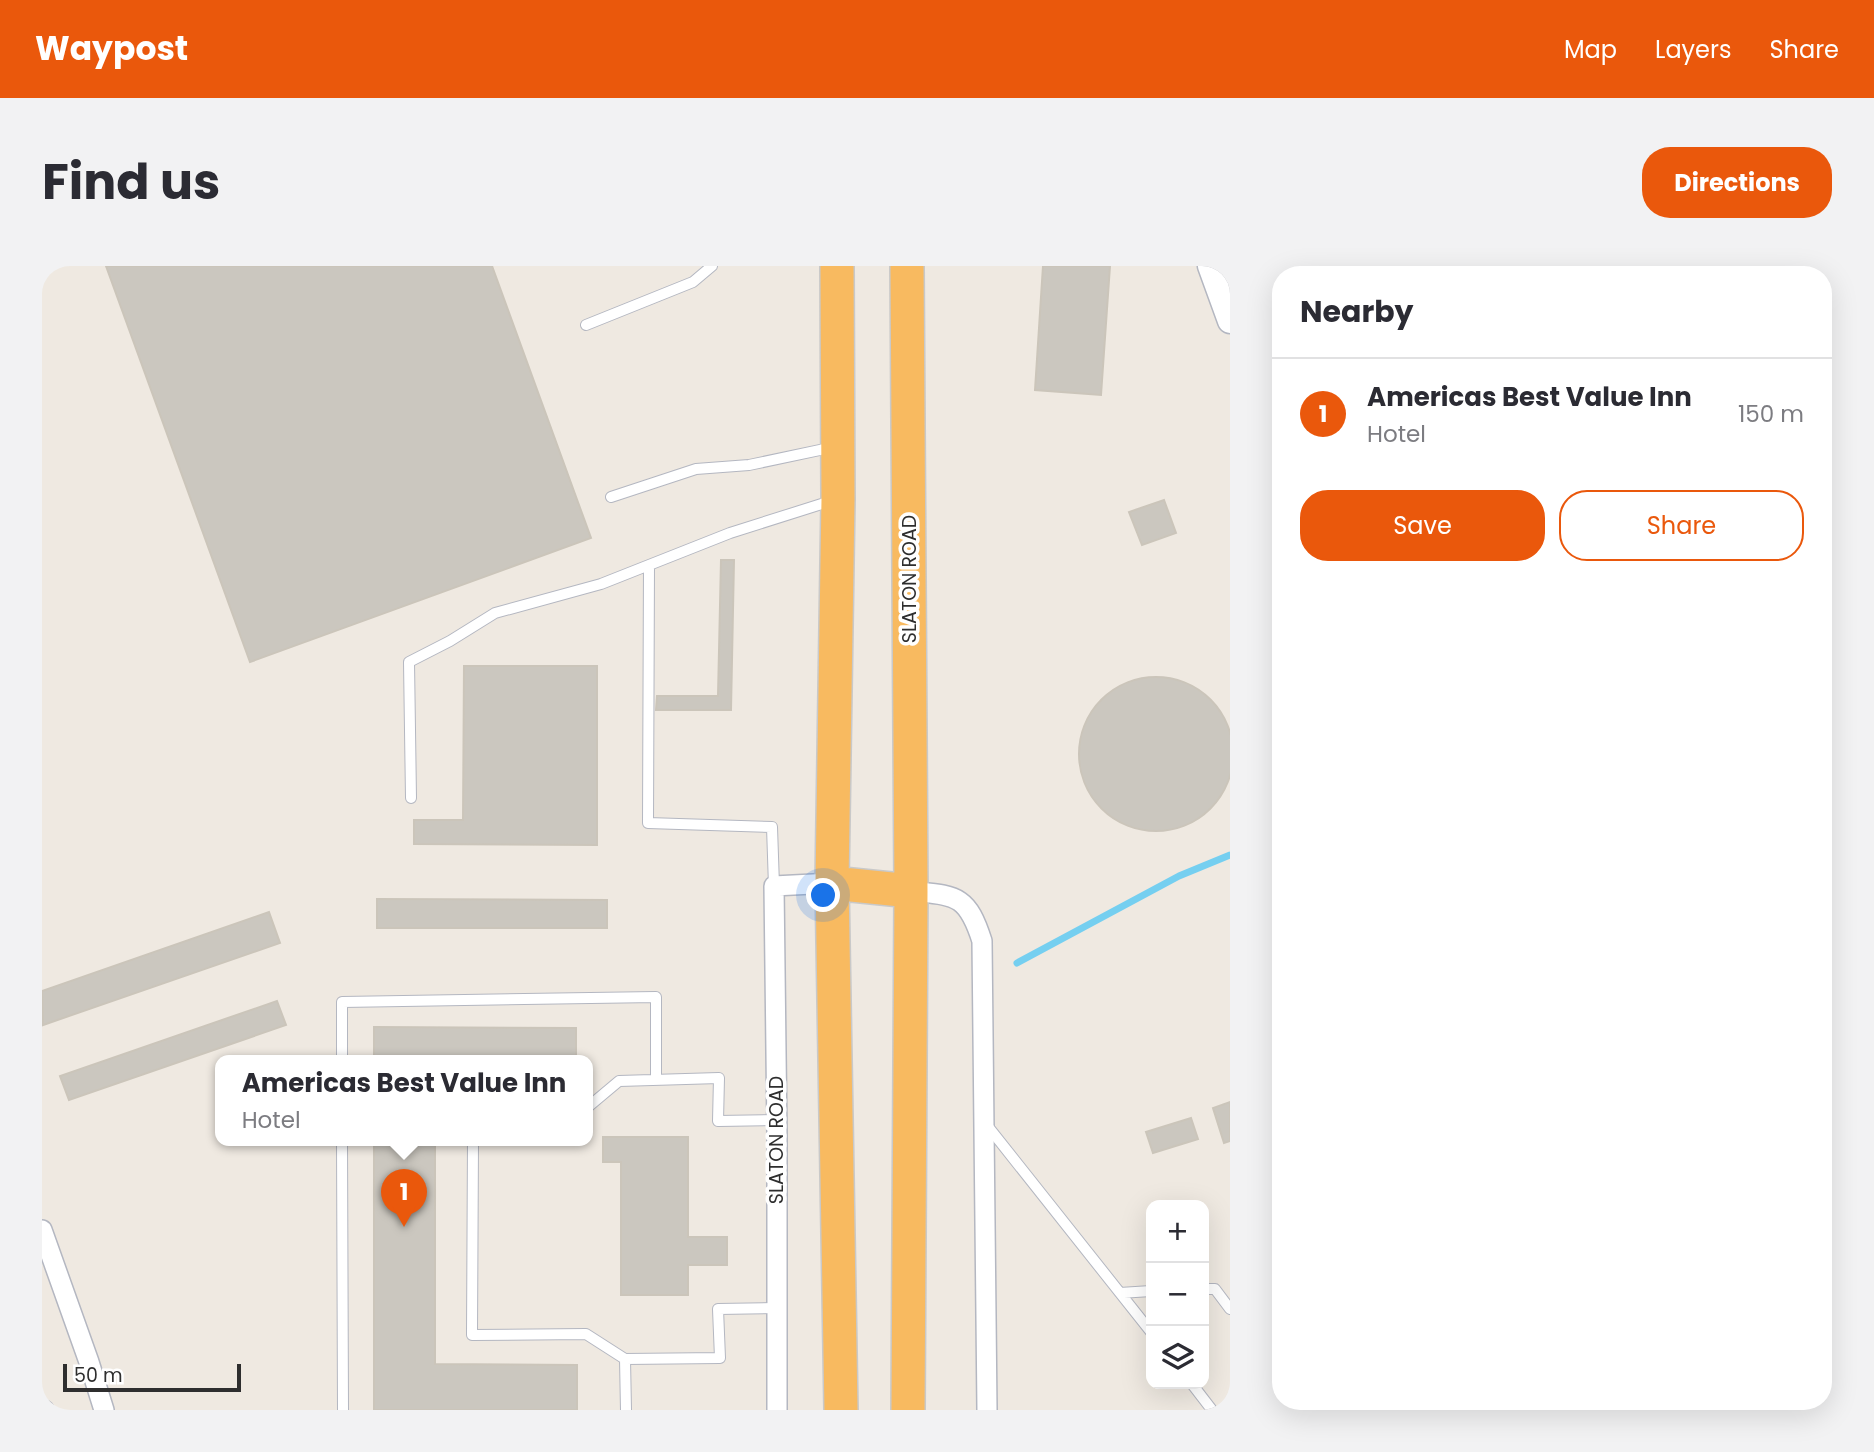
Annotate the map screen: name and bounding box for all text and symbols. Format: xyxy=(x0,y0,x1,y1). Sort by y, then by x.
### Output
text: Waypost xyxy=(35,25,188,72)
text: Map xyxy=(1564,33,1617,66)
text: Layers xyxy=(1655,33,1731,66)
text: Share xyxy=(1769,33,1839,66)
button: Directions xyxy=(1642,147,1832,218)
text: Find us xyxy=(42,148,220,216)
text: Nearby xyxy=(1300,290,1414,333)
text: Americas Best Value Inn xyxy=(1367,379,1692,415)
text: 1 xyxy=(1319,398,1327,430)
text: 150 m xyxy=(1738,398,1804,430)
text: Hotel xyxy=(1367,418,1426,450)
button: Save xyxy=(1300,490,1545,561)
button: Share xyxy=(1559,490,1804,561)
street label: SLATON ROAD xyxy=(896,515,923,643)
your location xyxy=(806,878,840,912)
popup xyxy=(215,1055,593,1146)
text: Americas Best Value Inn xyxy=(242,1065,566,1101)
street label: SLATON ROAD xyxy=(763,1076,790,1204)
text: Hotel xyxy=(242,1104,301,1136)
pin: 1 xyxy=(381,1169,427,1227)
map controls xyxy=(1146,1200,1209,1389)
button: + xyxy=(1146,1200,1209,1263)
button: − xyxy=(1146,1263,1209,1326)
button: layers xyxy=(1146,1326,1209,1389)
scale bar xyxy=(63,1361,242,1393)
text: 50 m xyxy=(74,1362,123,1389)

